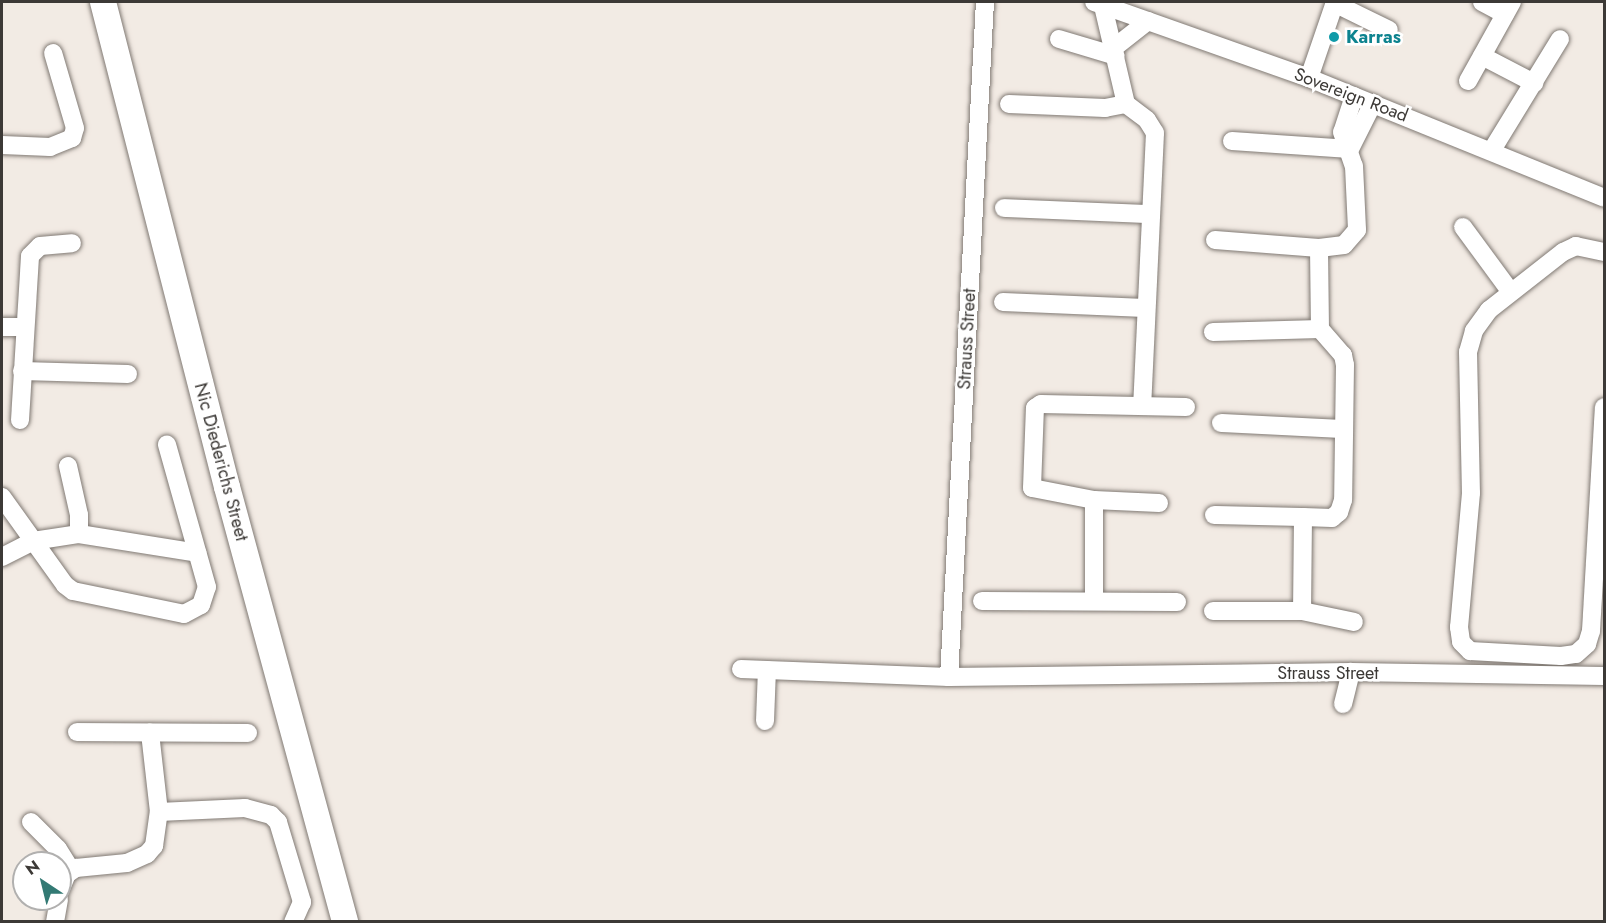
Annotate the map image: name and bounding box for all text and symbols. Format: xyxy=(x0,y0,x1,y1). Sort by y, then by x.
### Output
place label: Karras xyxy=(1346,26,1401,48)
marker: Karras xyxy=(1327,30,1341,44)
street label: Sovereign Road xyxy=(1291,63,1411,127)
street label: Strauss Street xyxy=(954,288,980,390)
street label: Nic Diederichs Street xyxy=(189,381,253,543)
street label: Strauss Street xyxy=(1277,662,1379,684)
north arrow xyxy=(12,851,72,911)
text: N xyxy=(21,854,44,881)

